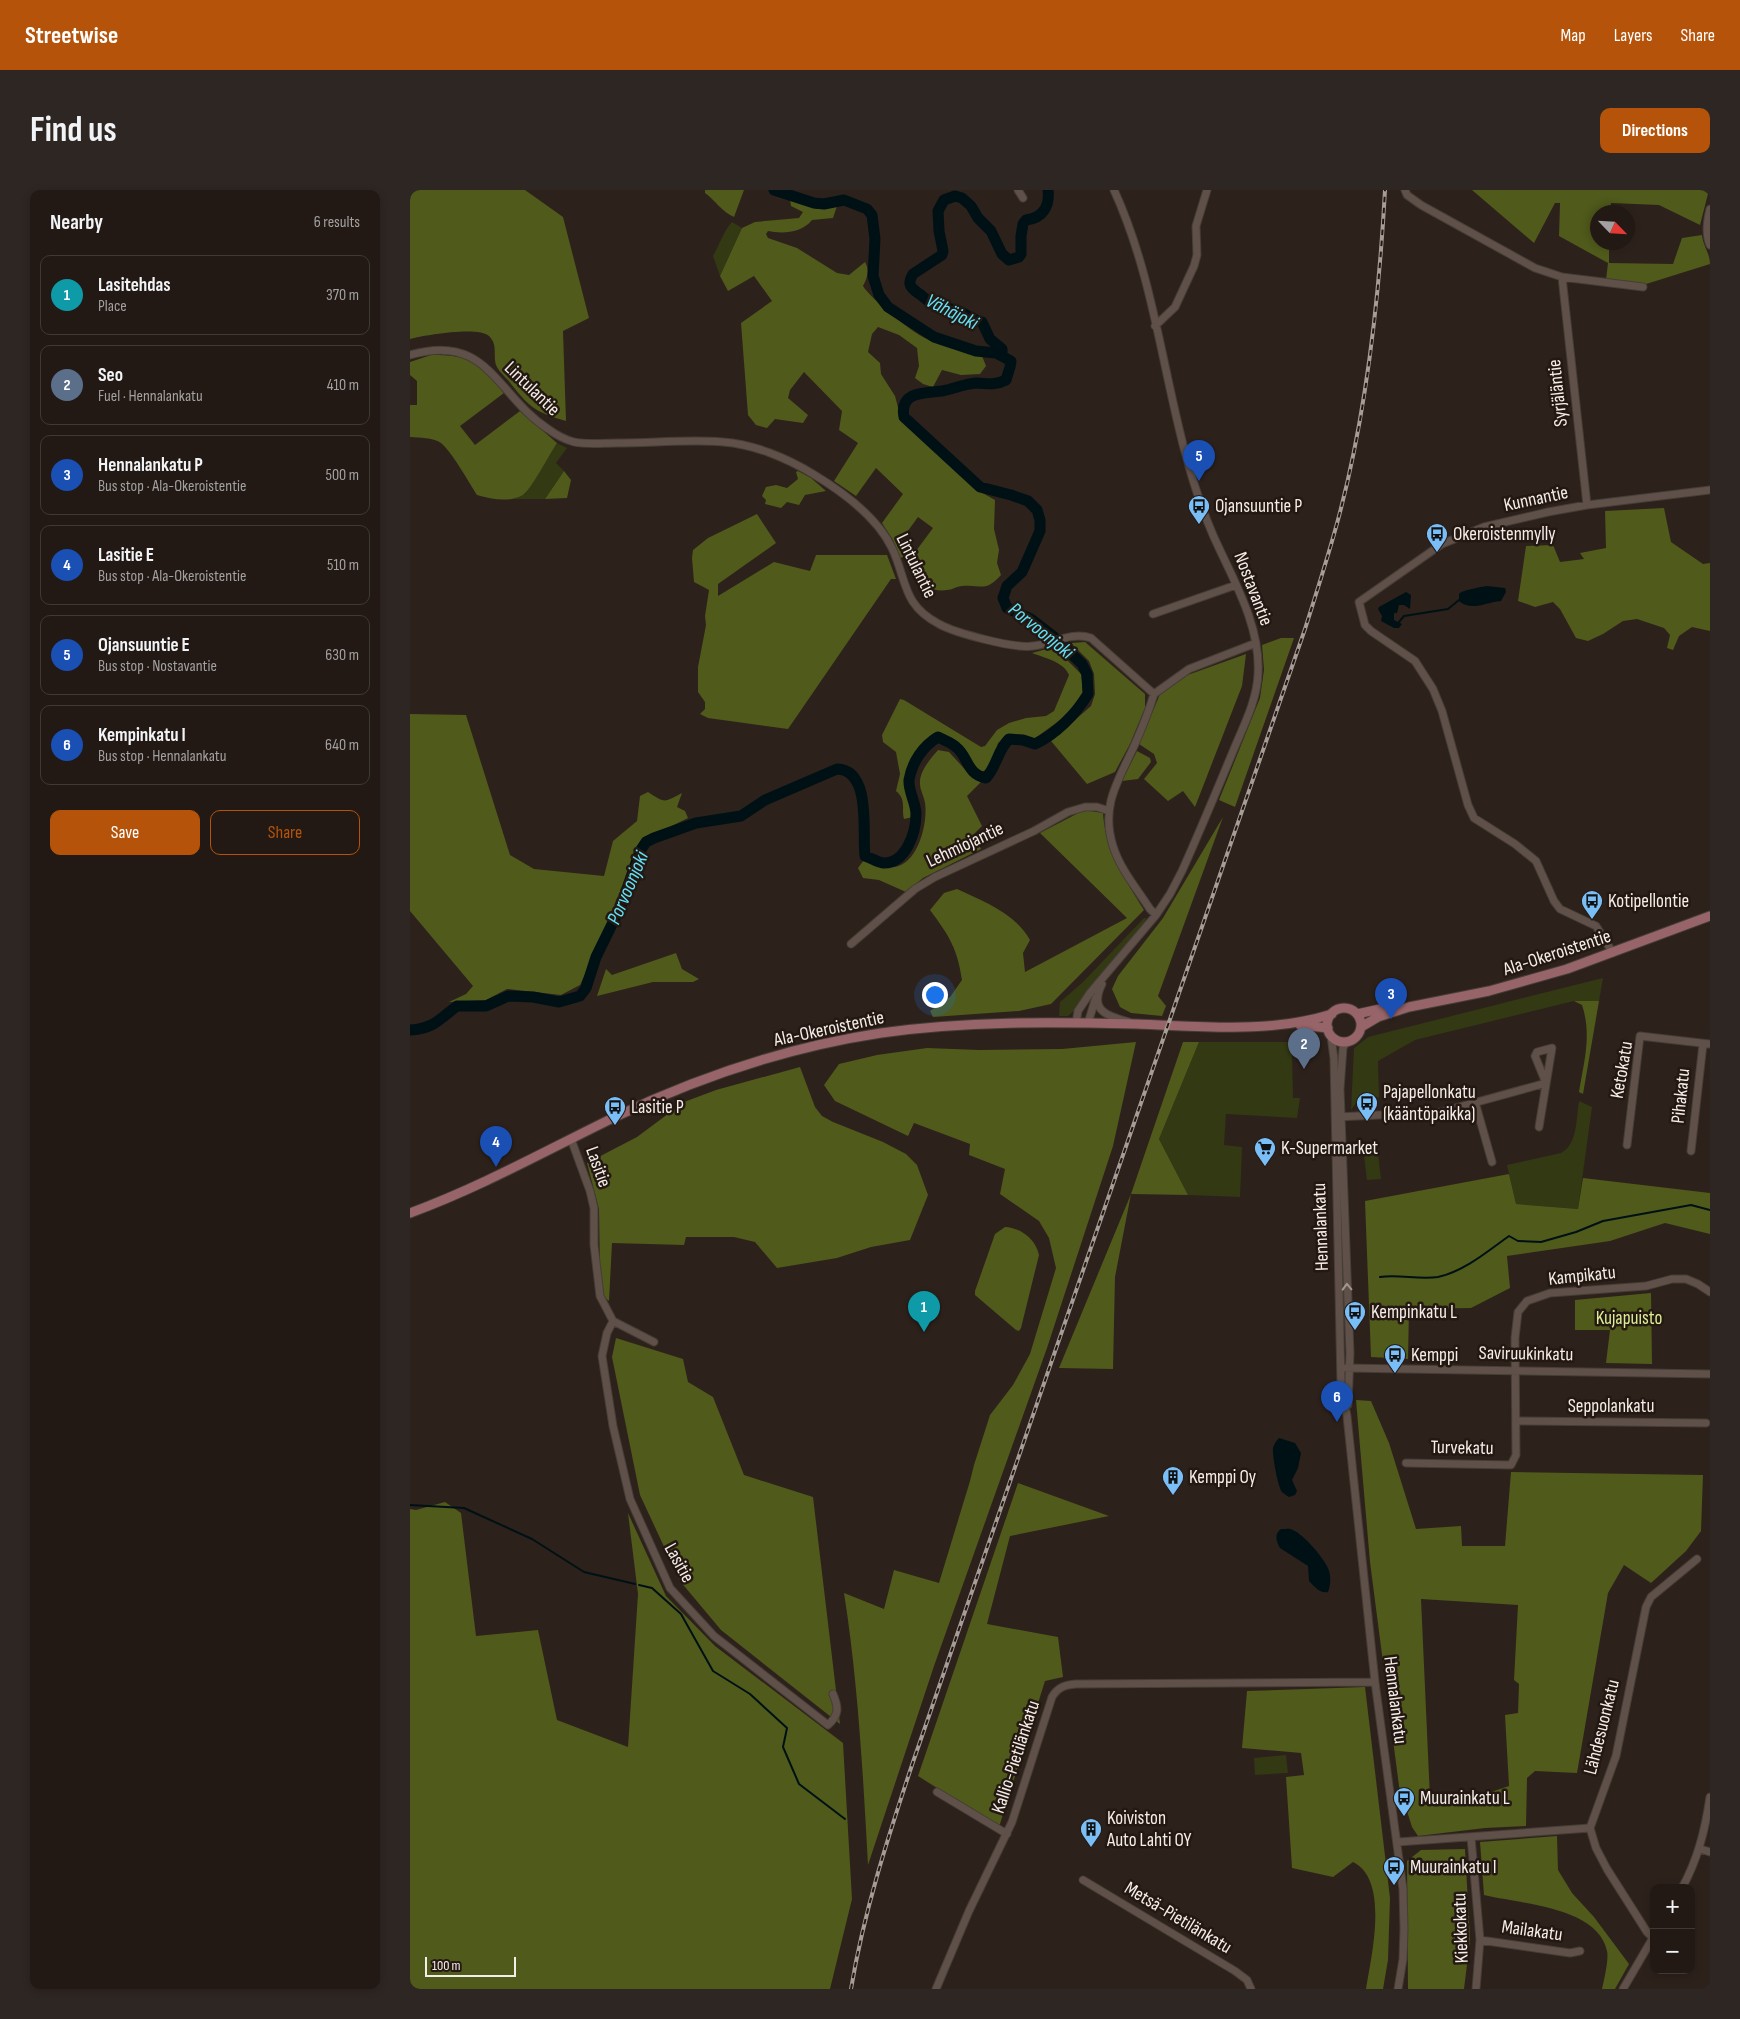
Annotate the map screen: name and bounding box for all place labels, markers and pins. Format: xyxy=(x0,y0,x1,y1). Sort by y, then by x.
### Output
pin: 5 xyxy=(1183,440,1215,481)
bus stop icon: Ojansuuntie P xyxy=(1187,494,1211,525)
place label: Ojansuuntie P xyxy=(1215,495,1302,518)
bus stop icon: Okeroistenmylly xyxy=(1425,522,1449,553)
place label: Okeroistenmylly xyxy=(1453,523,1556,546)
bus stop icon: Kotipellontie xyxy=(1580,889,1604,920)
place label: Kotipellontie xyxy=(1608,890,1689,913)
pin: 3 xyxy=(1375,978,1407,1019)
pin: 2 xyxy=(1288,1028,1320,1069)
place label: Pajapellonkatu (kääntöpaikka) xyxy=(1383,1081,1476,1126)
bus stop icon: Pajapellonkatu (kääntöpaikka) xyxy=(1355,1091,1379,1122)
bus stop icon: Lasitie P xyxy=(603,1095,627,1126)
place label: Lasitie P xyxy=(631,1096,684,1119)
pin: 4 xyxy=(480,1126,512,1167)
supermarket icon: K-Supermarket xyxy=(1253,1136,1277,1167)
place label: K-Supermarket xyxy=(1281,1137,1378,1160)
pin: 1 xyxy=(908,1291,940,1332)
bus stop icon: Kempinkatu L xyxy=(1343,1300,1367,1331)
place label: Kempinkatu L xyxy=(1371,1301,1457,1324)
bus stop icon: Kemppi xyxy=(1383,1343,1407,1374)
place label: Kemppi xyxy=(1411,1344,1458,1367)
pin: 6 xyxy=(1321,1381,1353,1422)
building icon: Kemppi Oy xyxy=(1161,1465,1185,1496)
place label: Kemppi Oy xyxy=(1189,1466,1257,1489)
bus stop icon: Muurainkatu L xyxy=(1392,1786,1416,1817)
place label: Muurainkatu L xyxy=(1420,1787,1510,1810)
place label: Koiviston Auto Lahti OY xyxy=(1106,1807,1192,1852)
building icon: Koiviston Auto Lahti OY xyxy=(1079,1817,1103,1848)
bus stop icon: Muurainkatu I xyxy=(1382,1855,1406,1886)
place label: Muurainkatu I xyxy=(1410,1856,1496,1879)

